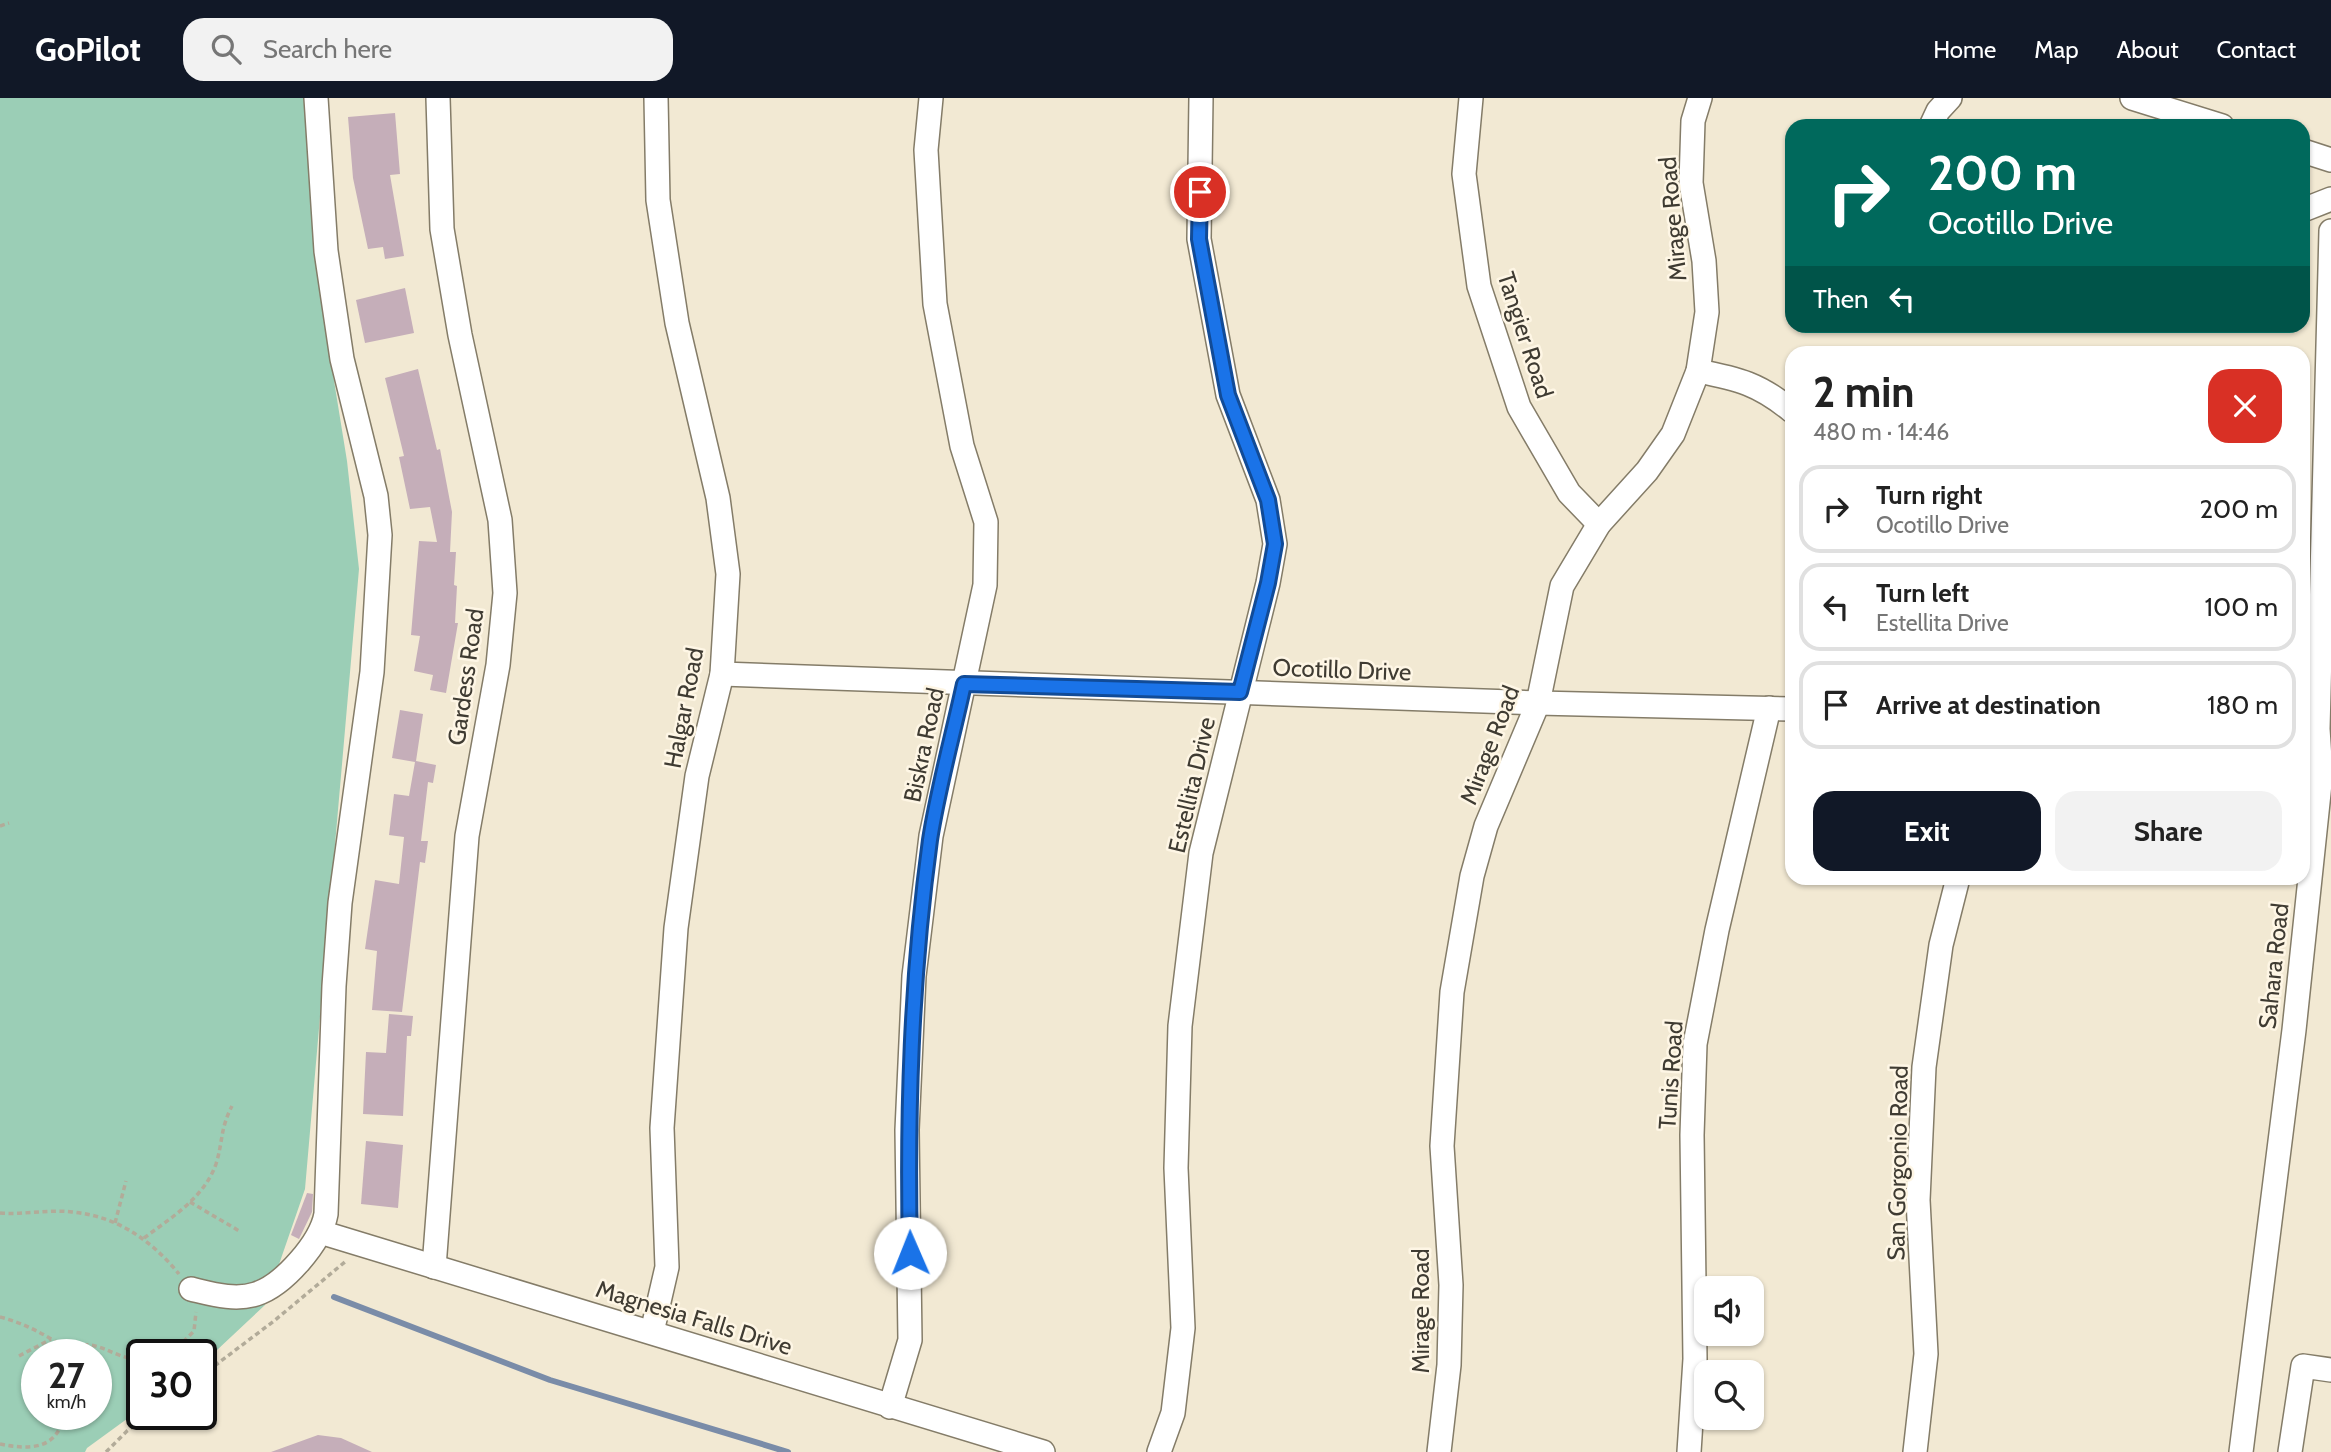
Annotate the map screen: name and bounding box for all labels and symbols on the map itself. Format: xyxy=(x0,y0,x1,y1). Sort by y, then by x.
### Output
street label: Mirage Road xyxy=(1653,156,1692,283)
pin xyxy=(1170,162,1230,222)
street label: Tangier Road xyxy=(1491,268,1560,402)
street label: Gardess Road xyxy=(442,607,489,747)
street label: Halgar Road xyxy=(658,645,709,771)
street label: Ocotillo Drive xyxy=(1272,653,1412,686)
street label: Mirage Road xyxy=(1454,681,1525,808)
street label: Biskra Road xyxy=(897,685,950,805)
street label: Estellita Drive xyxy=(1162,714,1221,856)
street label: Sahara Road xyxy=(2252,902,2295,1030)
street label: Tunis Road xyxy=(1652,1019,1689,1130)
street label: San Gorgonio Road xyxy=(1881,1065,1914,1261)
position arrow xyxy=(873,1216,947,1290)
street label: Mirage Road xyxy=(1406,1249,1435,1373)
street label: Magnesia Falls Drive xyxy=(593,1274,796,1361)
speed limit sign: 30 xyxy=(126,1339,217,1430)

